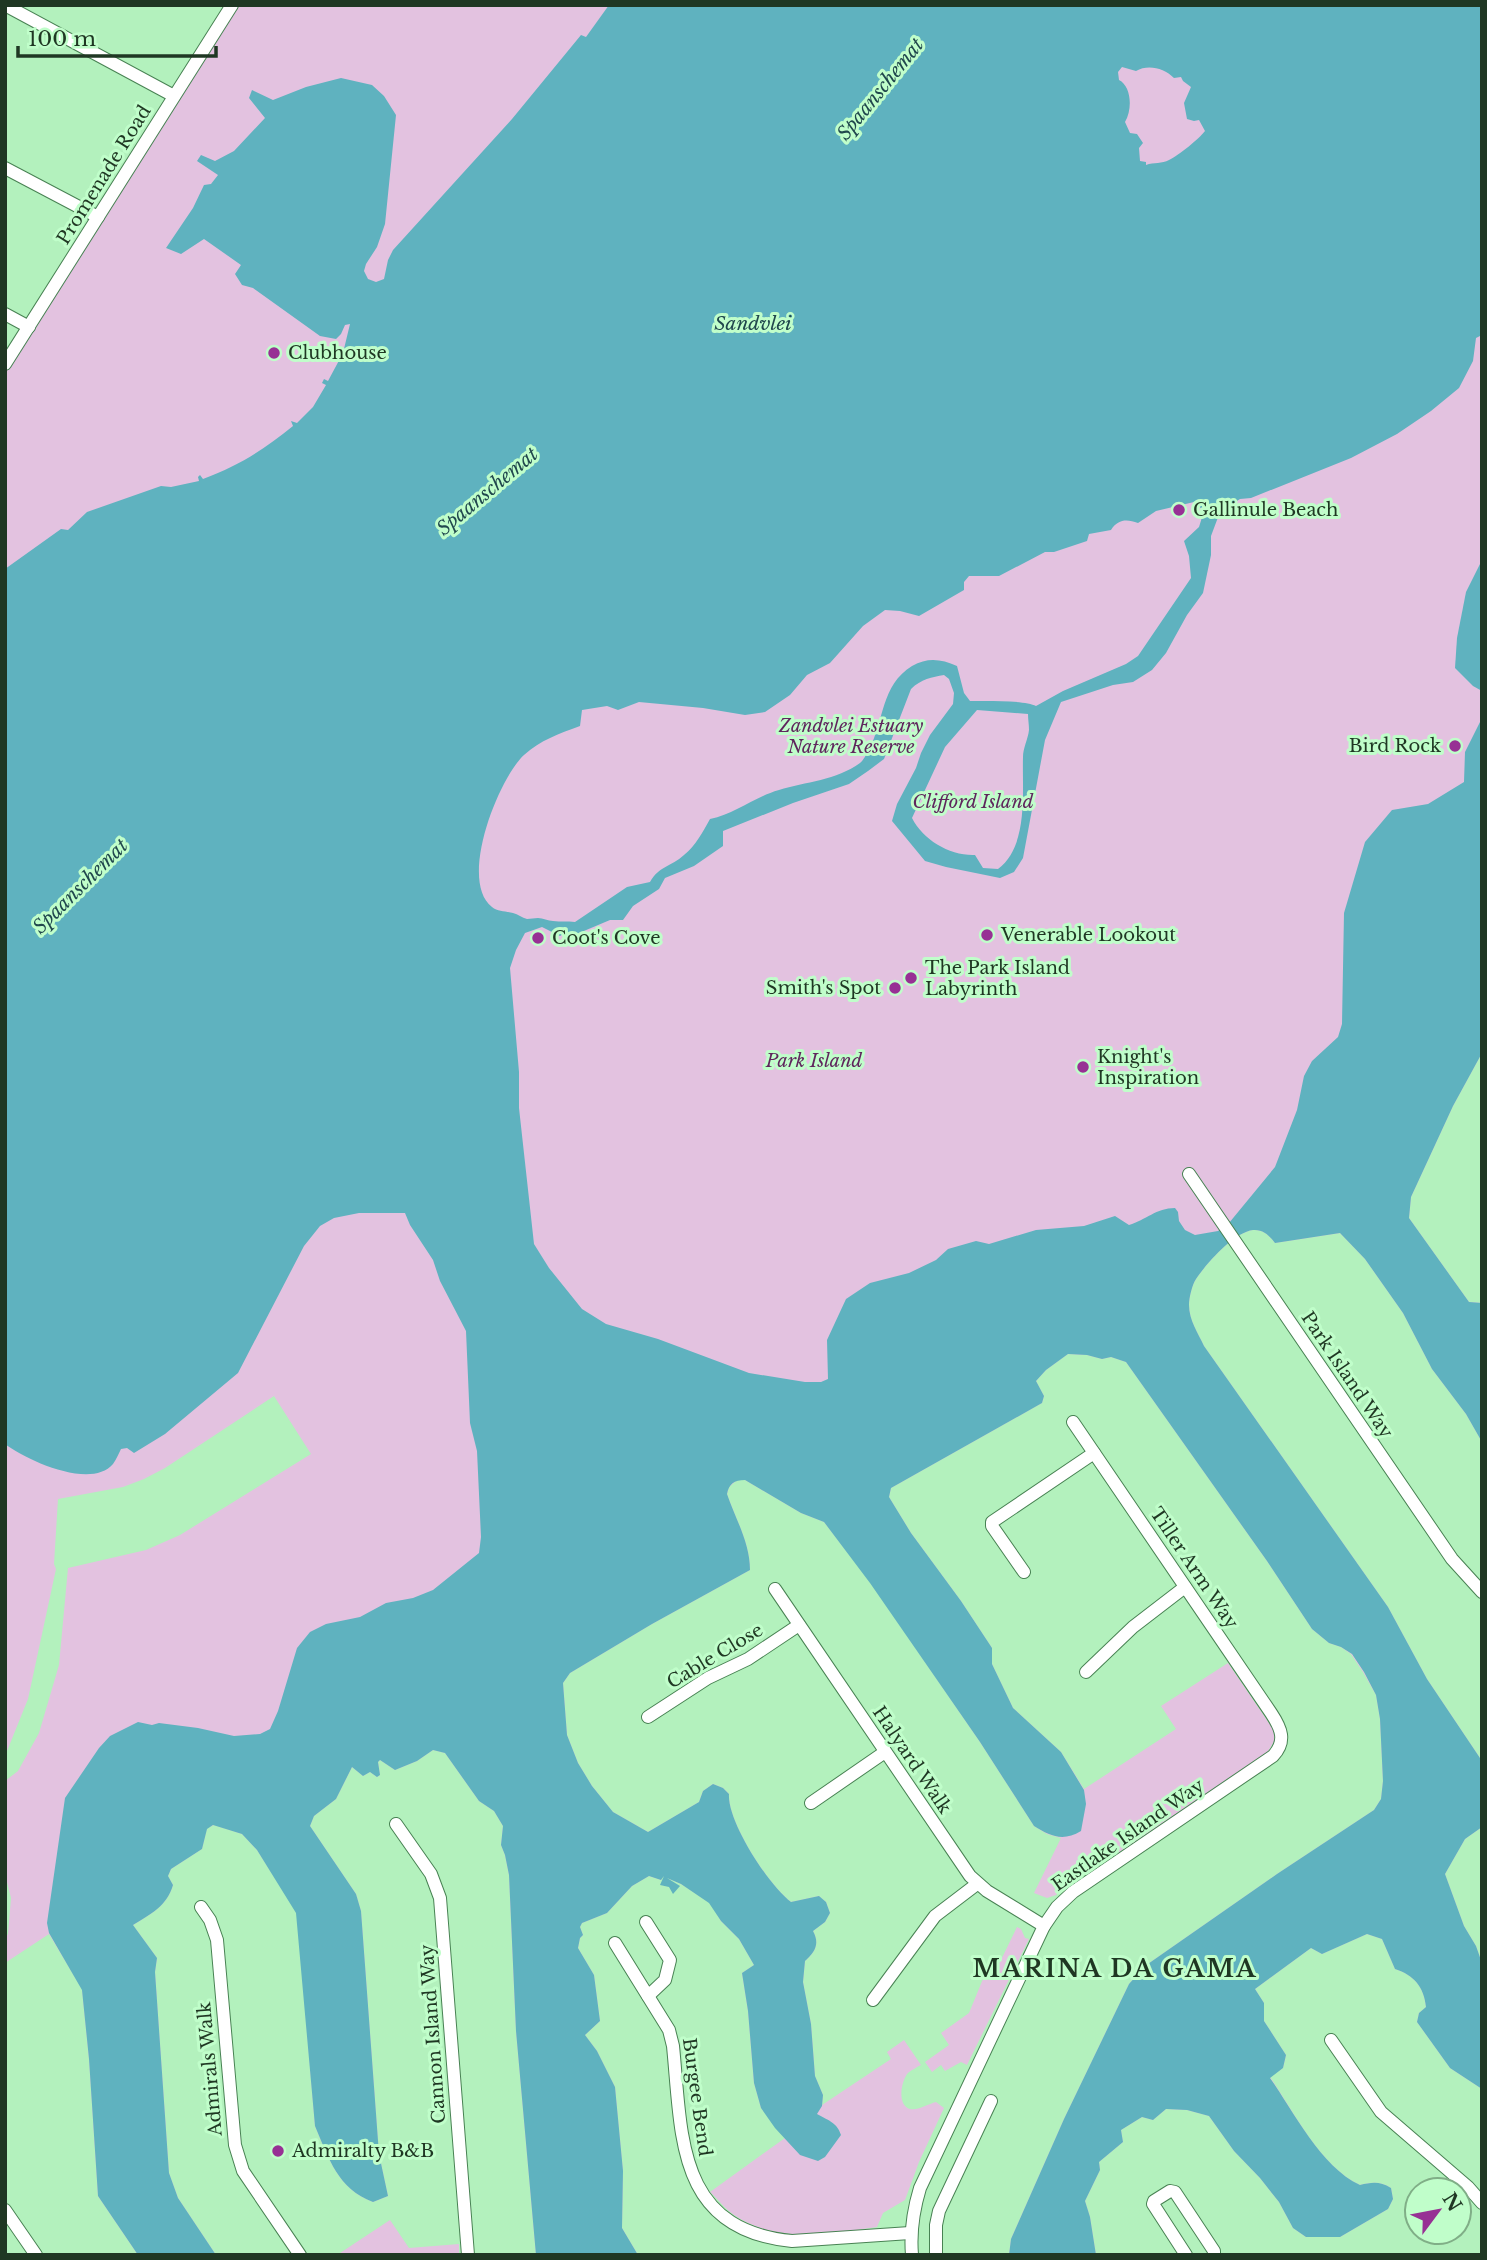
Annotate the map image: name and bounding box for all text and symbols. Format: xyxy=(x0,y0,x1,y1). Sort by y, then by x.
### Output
scale bar xyxy=(18,14,215,58)
text: 100 m xyxy=(28,26,96,52)
water label: Spaanschemat xyxy=(832,34,929,145)
street label: Promenade Road xyxy=(52,101,156,249)
water label: Sandvlei xyxy=(714,312,792,335)
place label: Clubhouse xyxy=(288,342,387,364)
marker: Clubhouse xyxy=(266,345,282,361)
water label: Spaanschemat xyxy=(432,442,543,540)
place label: Gallinule Beach xyxy=(1193,499,1338,521)
marker: Gallinule Beach xyxy=(1171,502,1187,518)
park label: Zandvlei Estuary Nature Reserve xyxy=(778,715,924,758)
place label: Bird Rock xyxy=(1349,735,1441,757)
marker: Bird Rock xyxy=(1447,738,1463,754)
park label: Clifford Island xyxy=(913,791,1034,813)
water label: Spaanschemat xyxy=(28,834,133,939)
place label: Venerable Lookout xyxy=(1000,924,1176,946)
place label: Coot's Cove xyxy=(552,927,661,949)
marker: Venerable Lookout xyxy=(979,927,995,943)
marker: Coot's Cove xyxy=(530,930,546,946)
place label: The Park Island Labyrinth xyxy=(925,957,1070,1000)
marker: The Park Island Labyrinth xyxy=(903,970,919,986)
place label: Smith's Spot xyxy=(766,977,881,999)
marker: Smith's Spot xyxy=(887,980,903,996)
place label: Knight's Inspiration xyxy=(1097,1046,1199,1089)
park label: Park Island xyxy=(765,1050,862,1072)
marker: Knight's Inspiration xyxy=(1075,1059,1091,1075)
street label: Park Island Way xyxy=(1297,1308,1398,1443)
street label: Tiller Arm Way xyxy=(1145,1503,1243,1633)
street label: Cable Close xyxy=(663,1619,767,1693)
street label: Halyard Walk xyxy=(868,1702,956,1818)
street label: Eastlake Island Way xyxy=(1048,1774,1209,1896)
street label: Cannon Island Way xyxy=(416,1943,450,2124)
district label: MARINA DA GAMA xyxy=(973,1954,1257,1983)
street label: Admirals Walk xyxy=(193,2001,227,2138)
street label: Burgee Bend xyxy=(678,2036,716,2158)
place label: Admiralty B&B xyxy=(291,2140,434,2162)
marker: Admiralty B&B xyxy=(270,2143,286,2159)
north arrow xyxy=(1403,2176,1473,2246)
text: N xyxy=(1438,2189,1467,2216)

